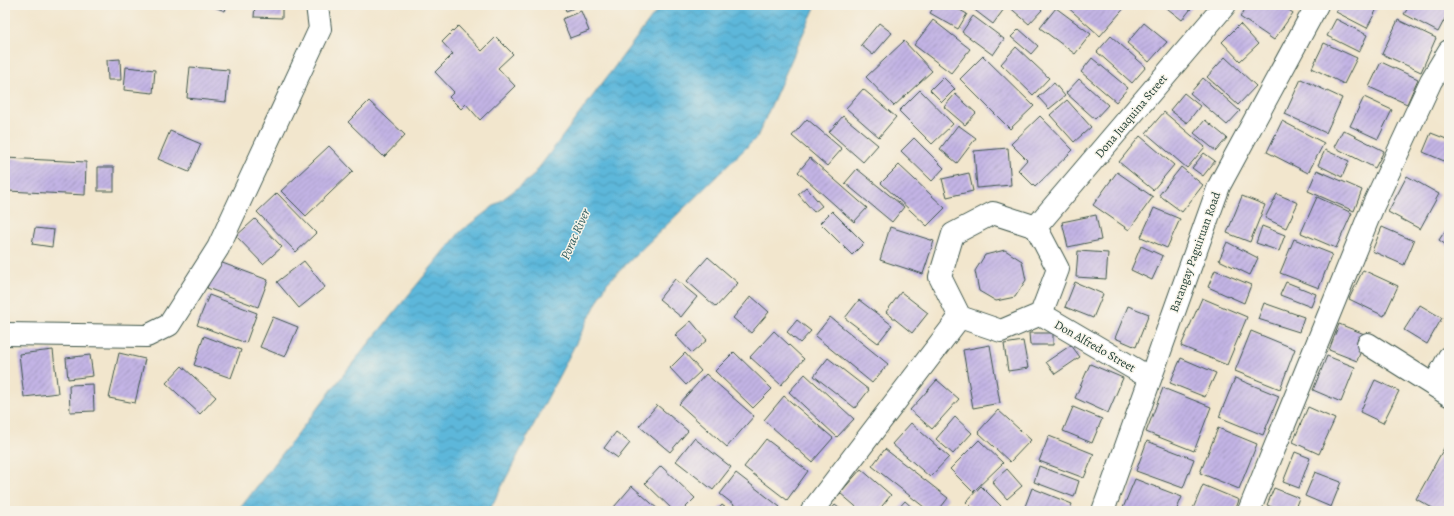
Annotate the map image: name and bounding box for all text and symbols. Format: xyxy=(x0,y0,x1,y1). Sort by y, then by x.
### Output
street label: Dona Juaquina Street xyxy=(1091,71,1171,161)
street label: Barangay Paguiruan Road xyxy=(1166,189,1224,314)
water label: Porac River xyxy=(556,205,594,262)
street label: Don Alfredo Street xyxy=(1052,316,1139,376)

